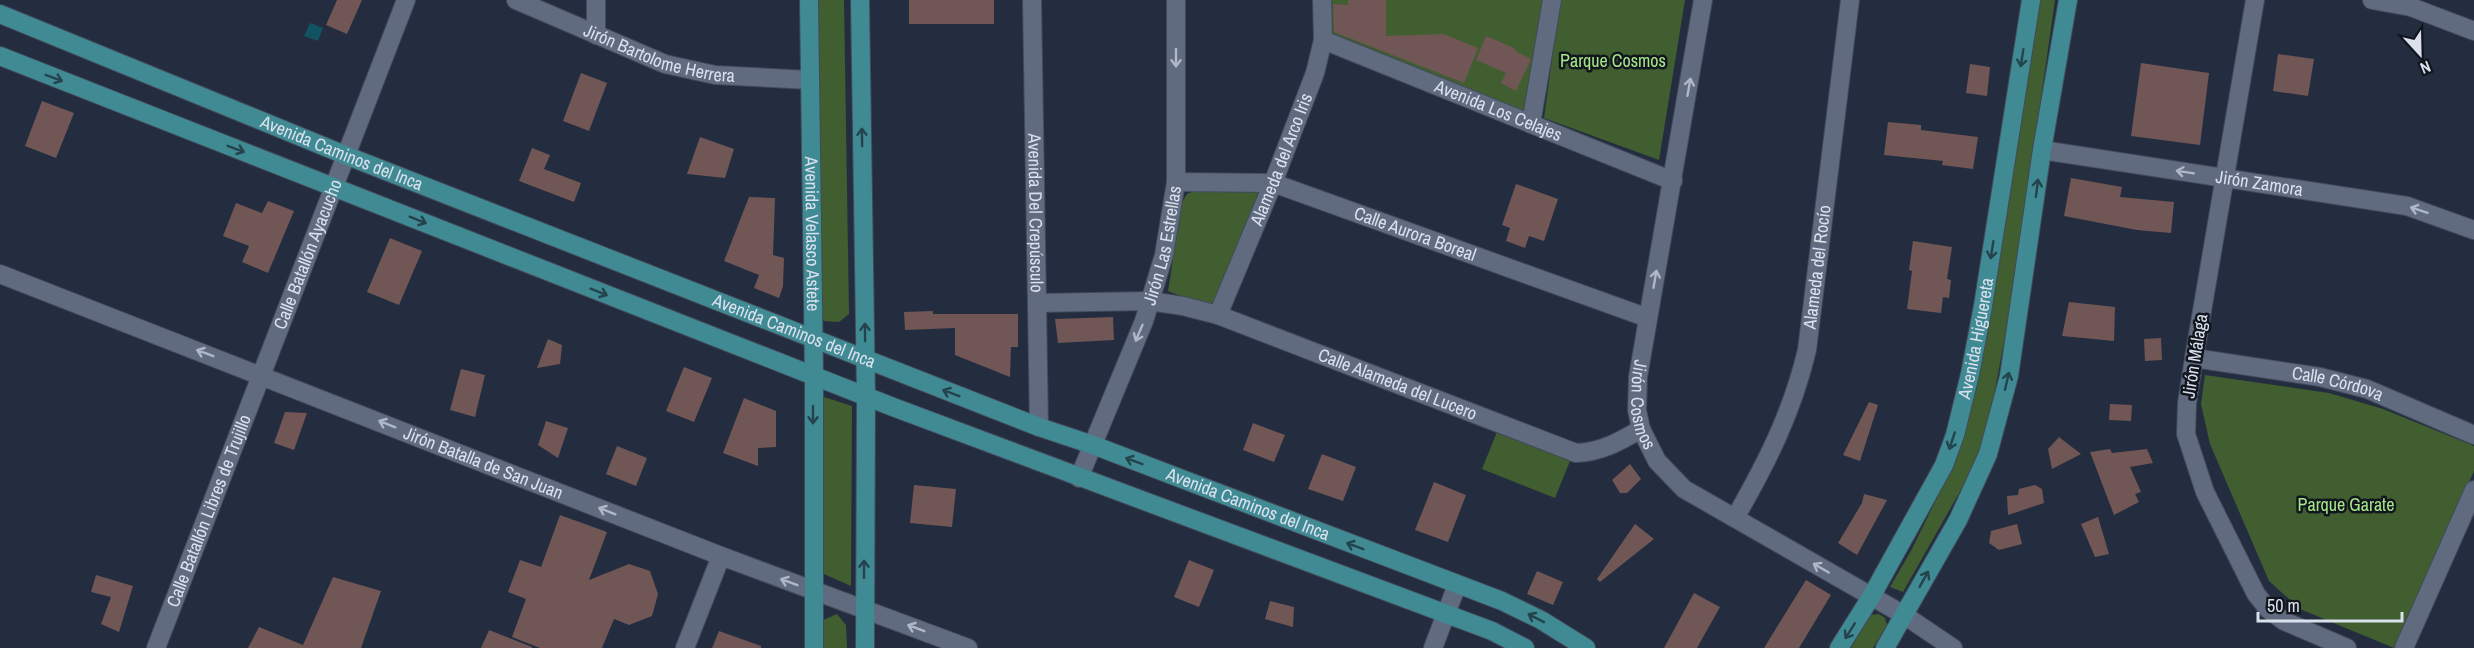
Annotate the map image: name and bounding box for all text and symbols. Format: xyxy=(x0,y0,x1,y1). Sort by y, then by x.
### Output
street label: Jirón Bartolome Herrera xyxy=(580,18,736,88)
north arrow xyxy=(2390,24,2450,84)
one-way arrow xyxy=(2016,47,2027,67)
one-way arrow xyxy=(1170,48,1182,68)
park label: Parque Cosmos xyxy=(1560,48,1666,73)
text: N xyxy=(2417,56,2434,80)
one-way arrow xyxy=(45,73,63,84)
street label: Avenida Los Celajes xyxy=(1430,73,1566,147)
one-way arrow xyxy=(1684,78,1695,97)
street label: Alameda del Arco Iris xyxy=(1243,89,1318,230)
street label: Avenida Caminos del Inca xyxy=(256,108,427,196)
one-way arrow xyxy=(856,127,868,147)
street label: Avenida Del Crepúsculo xyxy=(1022,132,1050,293)
one-way arrow xyxy=(226,144,245,155)
street label: Avenida Velasco Astete xyxy=(799,155,826,312)
street label: Jirón Zamora xyxy=(2214,164,2305,202)
one-way arrow xyxy=(2176,166,2196,177)
street label: Calle Batallón Ayacucho xyxy=(267,175,348,333)
one-way arrow xyxy=(2031,179,2042,199)
street label: Jirón Las Estrellas xyxy=(1137,184,1187,308)
street label: Calle Aurora Boreal xyxy=(1351,200,1480,267)
street label: Alameda del Rocío xyxy=(1797,204,1837,331)
one-way arrow xyxy=(2410,204,2429,215)
one-way arrow xyxy=(408,215,426,226)
one-way arrow xyxy=(1986,240,1997,260)
one-way arrow xyxy=(1650,270,1661,289)
street label: Avenida Higuereta xyxy=(1951,276,1999,402)
one-way arrow xyxy=(589,287,608,298)
street label: Avenida Caminos del Inca xyxy=(708,287,879,374)
street label: Jirón Málaga xyxy=(2175,312,2214,400)
one-way arrow xyxy=(859,322,870,342)
one-way arrow xyxy=(1133,323,1144,341)
street label: Calle Alameda del Lucero xyxy=(1315,342,1481,426)
one-way arrow xyxy=(196,347,215,358)
street label: Jirón Cosmos xyxy=(1625,358,1662,454)
street label: Calle Córdova xyxy=(2290,360,2388,407)
one-way arrow xyxy=(2002,372,2013,391)
one-way arrow xyxy=(942,386,961,397)
one-way arrow xyxy=(807,405,819,425)
street label: Calle Batallón Libres de Trujillo xyxy=(160,411,257,611)
one-way arrow xyxy=(378,418,397,429)
street label: Jirón Batalla de San Juan xyxy=(400,420,567,505)
one-way arrow xyxy=(1946,431,1957,450)
one-way arrow xyxy=(1125,455,1143,466)
street label: Avenida Caminos del Inca xyxy=(1162,461,1334,546)
park label: Parque Garate xyxy=(2298,492,2394,517)
one-way arrow xyxy=(598,505,617,516)
one-way arrow xyxy=(1346,540,1365,551)
one-way arrow xyxy=(858,559,870,579)
one-way arrow xyxy=(1812,561,1829,573)
one-way arrow xyxy=(1919,571,1931,588)
one-way arrow xyxy=(780,575,799,586)
scale bar xyxy=(2258,585,2402,623)
text: 50 m xyxy=(2267,593,2300,618)
one-way arrow xyxy=(1527,612,1545,623)
one-way arrow xyxy=(907,622,926,633)
one-way arrow xyxy=(1843,622,1855,639)

